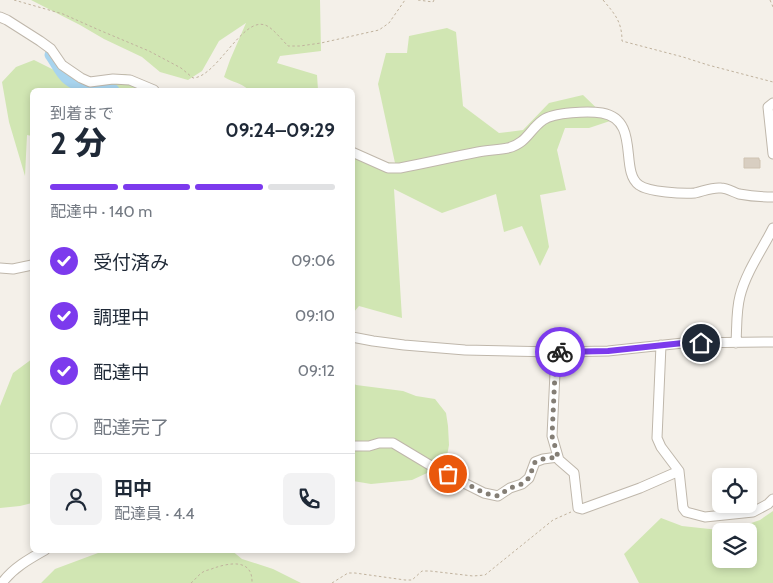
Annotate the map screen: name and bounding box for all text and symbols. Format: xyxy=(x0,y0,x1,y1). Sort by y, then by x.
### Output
text: 到着まで xyxy=(50,104,114,123)
text: 09:24–09:29 xyxy=(225,119,335,142)
text: 2 分 xyxy=(50,123,106,162)
text: 配達中 · 140 m xyxy=(50,202,152,221)
icon: check xyxy=(50,247,78,275)
text: 受付済み xyxy=(93,251,169,274)
text: 09:06 xyxy=(291,251,335,270)
icon: check xyxy=(50,302,78,330)
text: 調理中 xyxy=(93,306,150,329)
text: 09:10 xyxy=(295,306,335,325)
pin xyxy=(680,322,722,364)
courier xyxy=(535,327,585,377)
icon: home xyxy=(687,329,715,357)
icon: bike xyxy=(546,338,574,366)
icon: check xyxy=(50,357,78,385)
text: 配達中 xyxy=(93,361,150,384)
text: 09:12 xyxy=(298,361,335,380)
text: 配達完了 xyxy=(93,416,169,439)
pin xyxy=(427,453,469,495)
icon: bag xyxy=(434,460,462,488)
map controls xyxy=(712,468,757,568)
button: locate xyxy=(712,468,757,513)
button: person xyxy=(50,473,102,525)
button: phone xyxy=(283,473,335,525)
text: 田中 xyxy=(114,477,152,500)
text: 配達員 · 4.4 xyxy=(114,504,195,523)
button: layers xyxy=(712,523,757,568)

